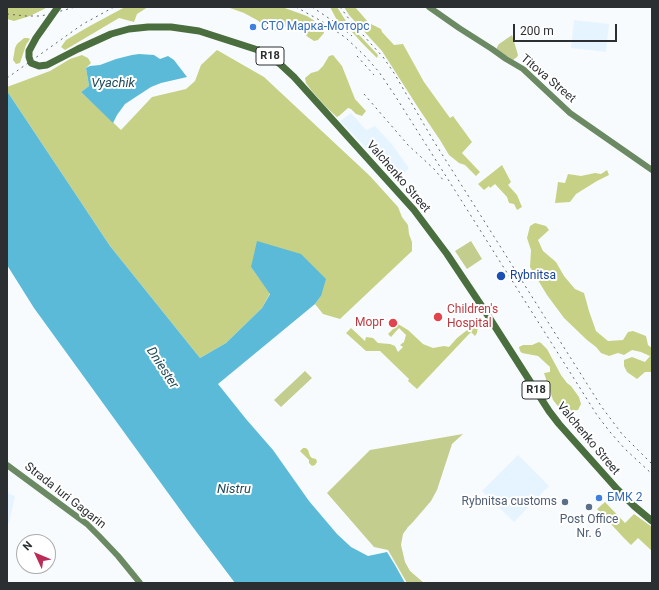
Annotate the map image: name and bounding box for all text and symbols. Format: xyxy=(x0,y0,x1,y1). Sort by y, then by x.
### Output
scale bar xyxy=(515,16,619,42)
place label: СТО Марка-Моторс xyxy=(261,20,370,34)
marker: СТО Марка-Моторс xyxy=(248,22,258,32)
text: 200 m xyxy=(520,24,554,38)
road number: R18 xyxy=(256,47,284,65)
street label: Titova Street xyxy=(518,52,578,106)
water label: Vyachik xyxy=(91,76,135,92)
street label: Valchenko Street xyxy=(363,138,433,216)
place label: Rybnitsa xyxy=(510,269,556,283)
marker: Rybnitsa xyxy=(495,270,507,282)
place label: Children's Hospital xyxy=(447,303,498,331)
marker: Children's Hospital xyxy=(432,311,444,323)
place label: Морг xyxy=(355,316,384,330)
marker: Морг xyxy=(387,317,399,329)
water label: Dniester xyxy=(143,344,181,392)
road number: R18 xyxy=(522,381,550,399)
street label: Valchenko Street xyxy=(553,400,623,478)
street label: Strada Iuri Gagarin xyxy=(22,460,108,532)
water label: Nistru xyxy=(217,482,251,498)
place label: БМК 2 xyxy=(607,491,642,505)
marker: БМК 2 xyxy=(594,493,604,503)
place label: Rybnitsa customs xyxy=(462,495,557,509)
marker: Rybnitsa customs xyxy=(560,497,570,507)
marker: Post Office Nr. 6 xyxy=(584,502,594,512)
place label: Post Office Nr. 6 xyxy=(560,513,618,541)
north arrow xyxy=(16,534,56,574)
text: N xyxy=(20,539,35,553)

